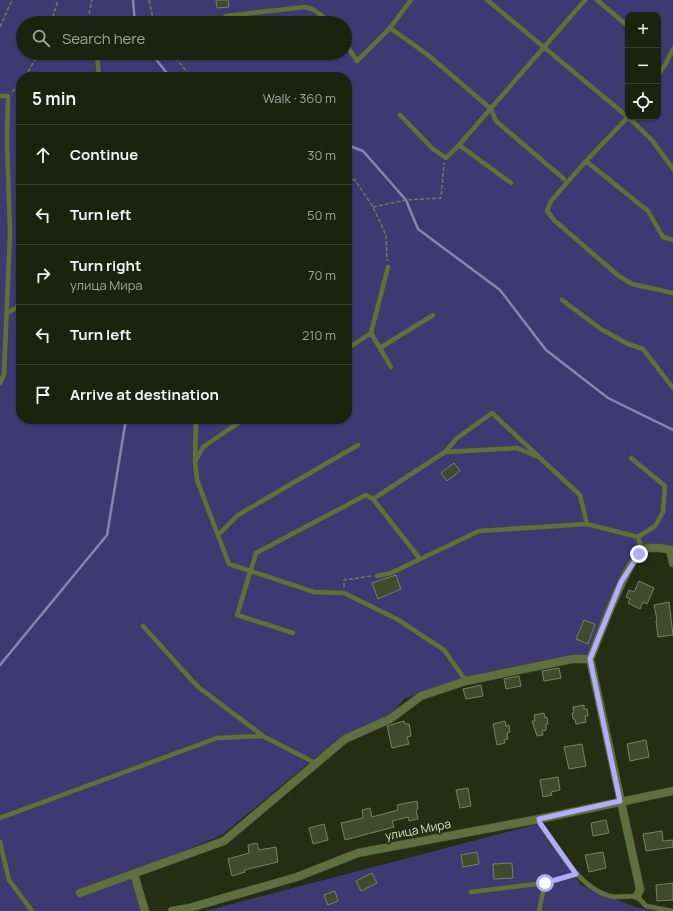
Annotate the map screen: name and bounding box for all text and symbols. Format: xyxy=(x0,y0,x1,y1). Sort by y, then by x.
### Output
map controls xyxy=(625,12,661,120)
button: + xyxy=(625,12,661,48)
search box xyxy=(16,16,352,60)
icon: search xyxy=(30,27,52,49)
text: Search here xyxy=(62,28,145,49)
button: − xyxy=(625,48,661,84)
button: locate xyxy=(625,84,661,120)
text: 5 min xyxy=(32,87,76,110)
text: Walk · 360 m xyxy=(263,89,336,107)
icon: ahead xyxy=(32,144,54,166)
text: Continue xyxy=(70,144,138,165)
text: 30 m xyxy=(307,146,336,164)
icon: left xyxy=(32,204,54,226)
text: Turn left xyxy=(70,204,132,225)
text: 50 m xyxy=(307,206,336,224)
text: Turn right xyxy=(70,255,141,276)
icon: right xyxy=(32,264,54,286)
text: 70 m xyxy=(308,266,336,284)
text: улица Мира xyxy=(70,276,143,294)
icon: left xyxy=(32,324,54,346)
text: Turn left xyxy=(70,324,132,345)
text: 210 m xyxy=(302,326,336,344)
icon: arrive xyxy=(32,384,54,406)
text: Arrive at destination xyxy=(70,384,219,405)
route end xyxy=(630,545,648,563)
street label: улица Мира xyxy=(383,815,452,844)
route start xyxy=(536,874,554,892)

